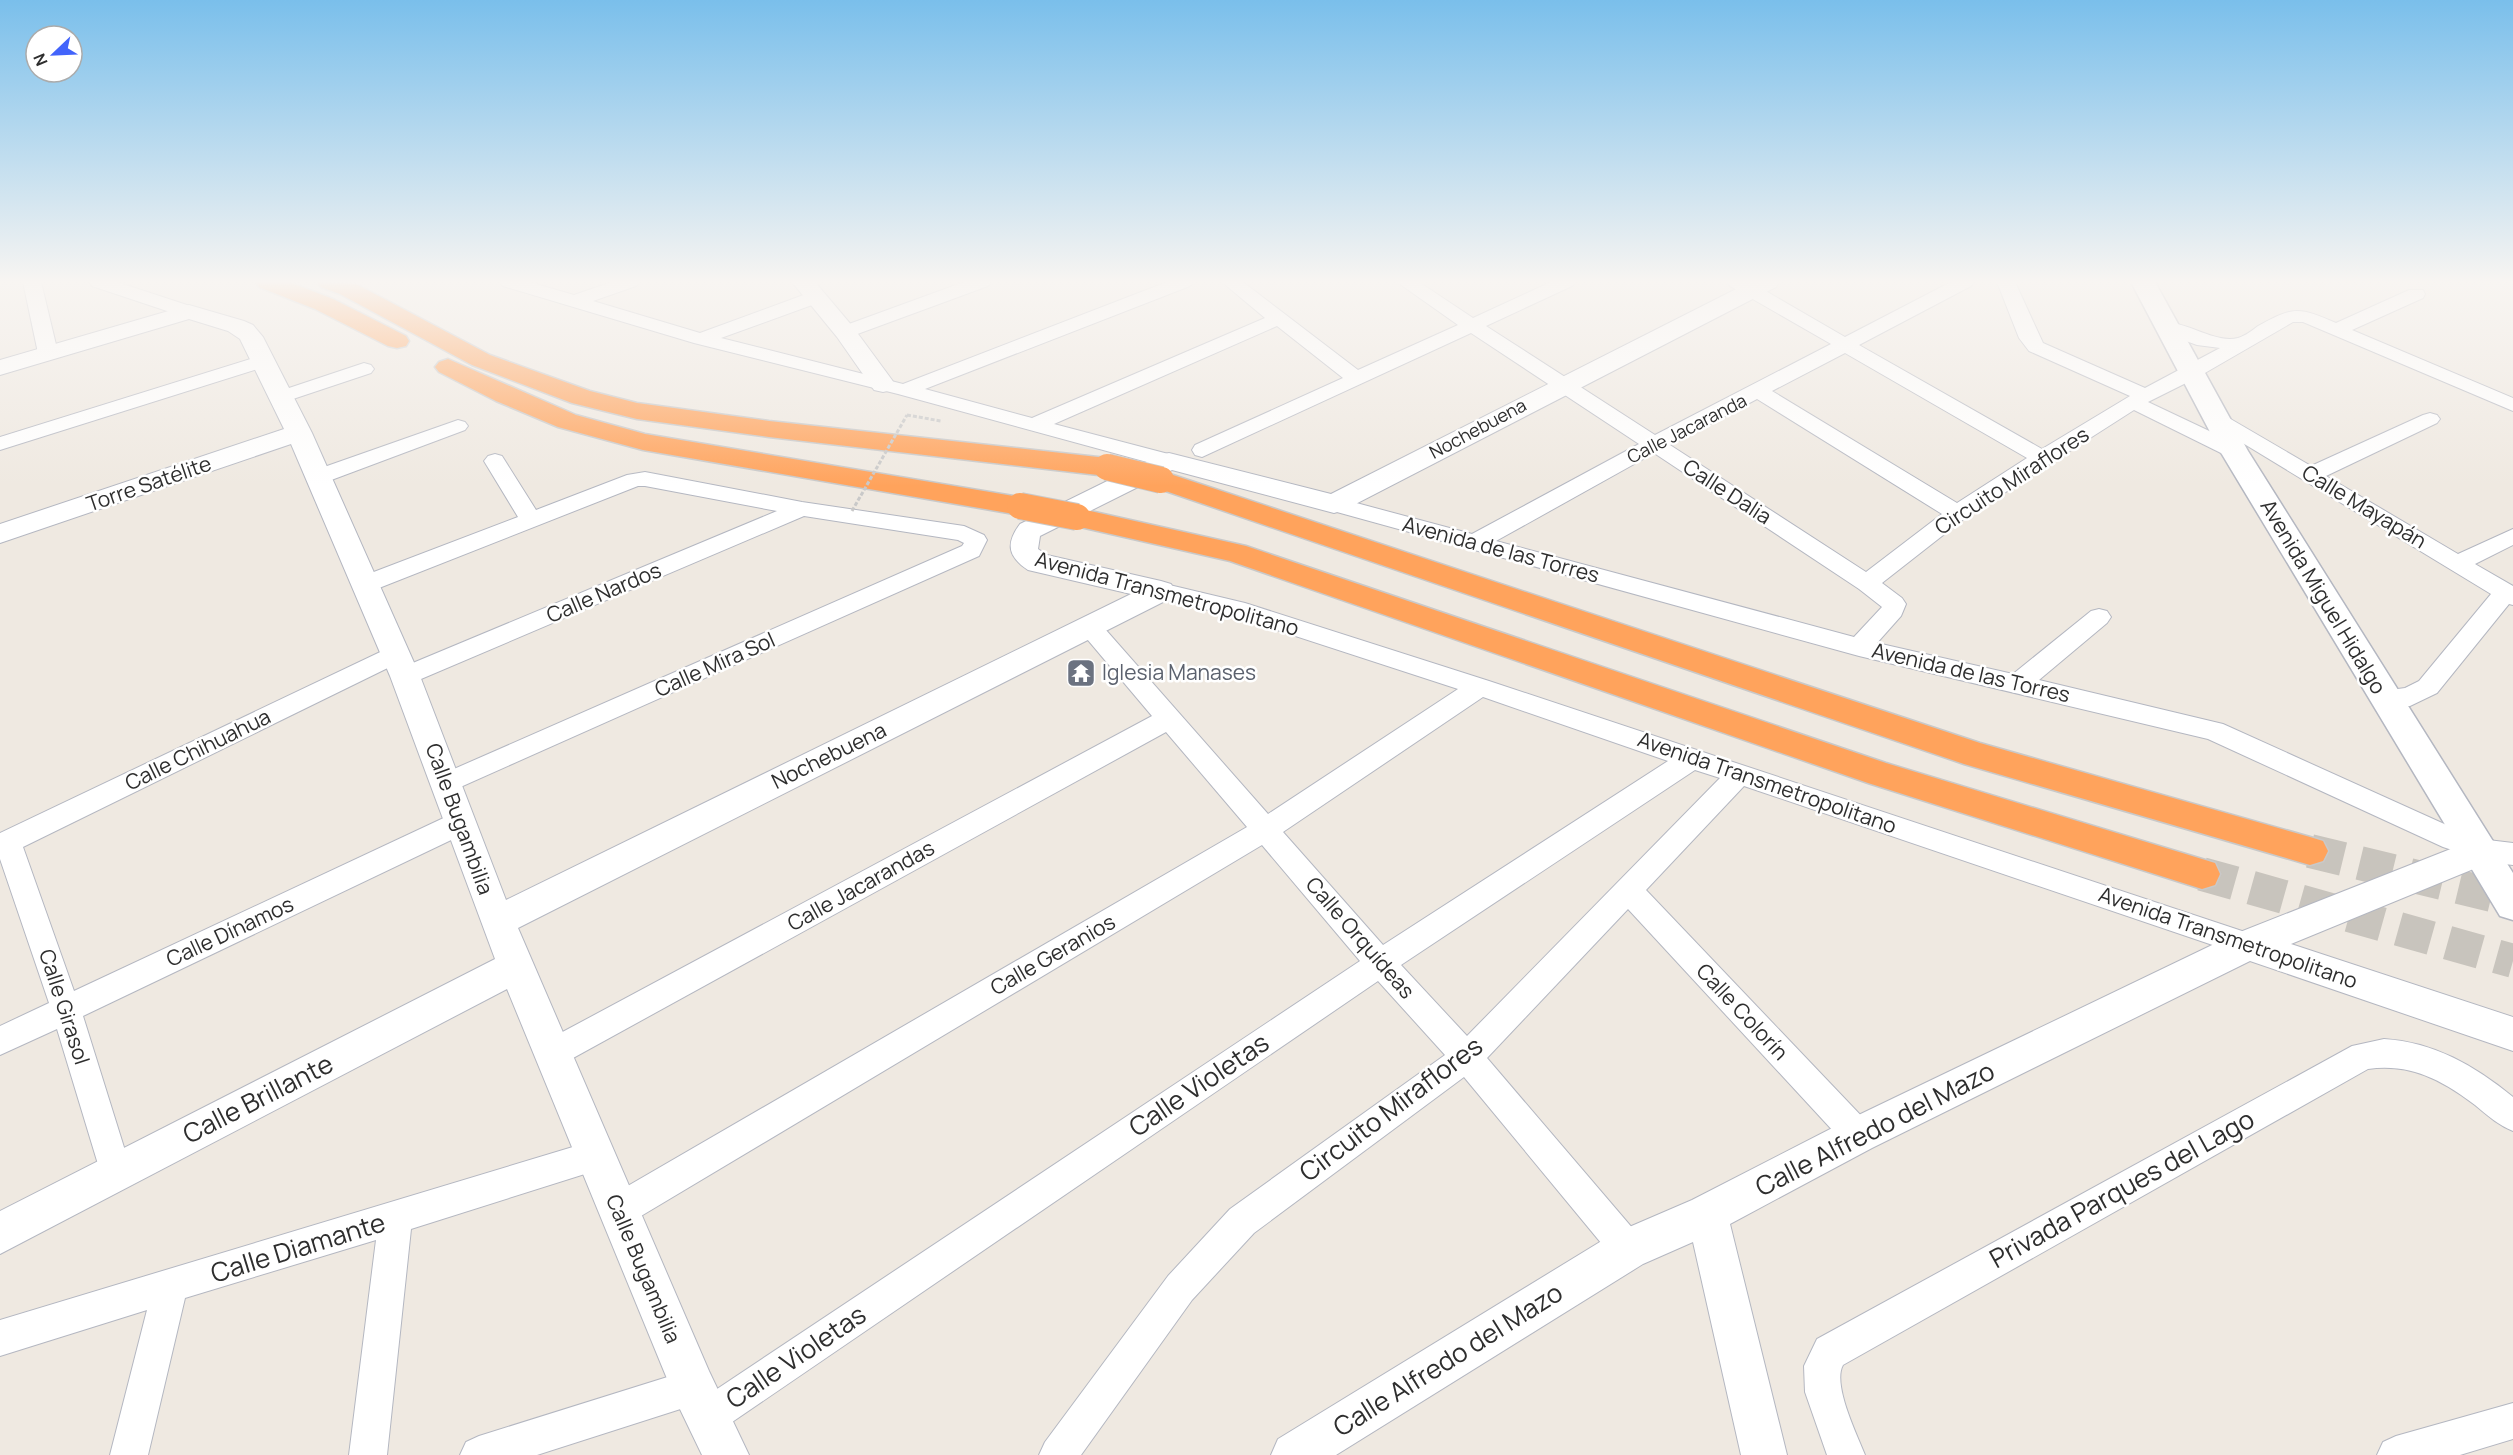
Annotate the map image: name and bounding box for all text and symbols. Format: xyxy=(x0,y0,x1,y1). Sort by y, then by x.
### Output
north arrow xyxy=(24,24,84,84)
text: N xyxy=(28,50,53,69)
street label: Calle Jacaranda xyxy=(1623,388,1750,469)
street label: Nochebuena xyxy=(1425,393,1530,464)
street label: Circuito Miraflores xyxy=(1929,420,2094,541)
street label: Torre Satélite xyxy=(83,449,215,517)
street label: Calle Dalia xyxy=(1678,452,1777,530)
street label: Calle Mayapán xyxy=(2297,458,2432,554)
street label: Avenida Miguel Hidalgo xyxy=(2255,494,2393,699)
street label: Avenida de las Torres xyxy=(1400,509,1603,589)
street label: Avenida Transmetropolitano xyxy=(1032,544,1302,642)
street label: Calle Nardos xyxy=(542,555,665,629)
street label: Calle Mira Sol xyxy=(650,625,779,703)
street label: Avenida de las Torres xyxy=(1869,636,2073,708)
temple icon: Iglesia Manases xyxy=(1065,657,1097,689)
place label: Iglesia Manases xyxy=(1102,658,1256,686)
street label: Calle Chihuahua xyxy=(120,702,275,796)
street label: Nochebuena xyxy=(767,715,891,795)
street label: Avenida Transmetropolitano xyxy=(1634,725,1900,840)
street label: Calle Bugambilia xyxy=(420,739,500,898)
street label: Calle Jacarandas xyxy=(782,833,939,937)
street label: Calle Orquídeas xyxy=(1300,871,1421,1004)
street label: Avenida Transmetropolitano xyxy=(2095,880,2361,995)
street label: Calle Dínamos xyxy=(161,889,298,973)
street label: Calle Geranios xyxy=(985,907,1120,1001)
street label: Calle Girasol xyxy=(33,945,97,1068)
street label: Calle Colorín xyxy=(1691,957,1795,1066)
street label: Calle Violetas xyxy=(1121,1024,1276,1144)
street label: Circuito Miraflores xyxy=(1291,1027,1489,1189)
street label: Calle Brillante xyxy=(176,1045,339,1151)
street label: Calle Alfredo del Mazo xyxy=(1749,1052,2000,1204)
street label: Privada Parques del Lago xyxy=(1983,1100,2260,1276)
street label: Calle Bugambilia xyxy=(600,1190,688,1347)
street label: Calle Diamante xyxy=(206,1203,389,1291)
street label: Calle Alfredo del Mazo xyxy=(1326,1274,1569,1444)
street label: Calle Violetas xyxy=(718,1296,873,1416)

